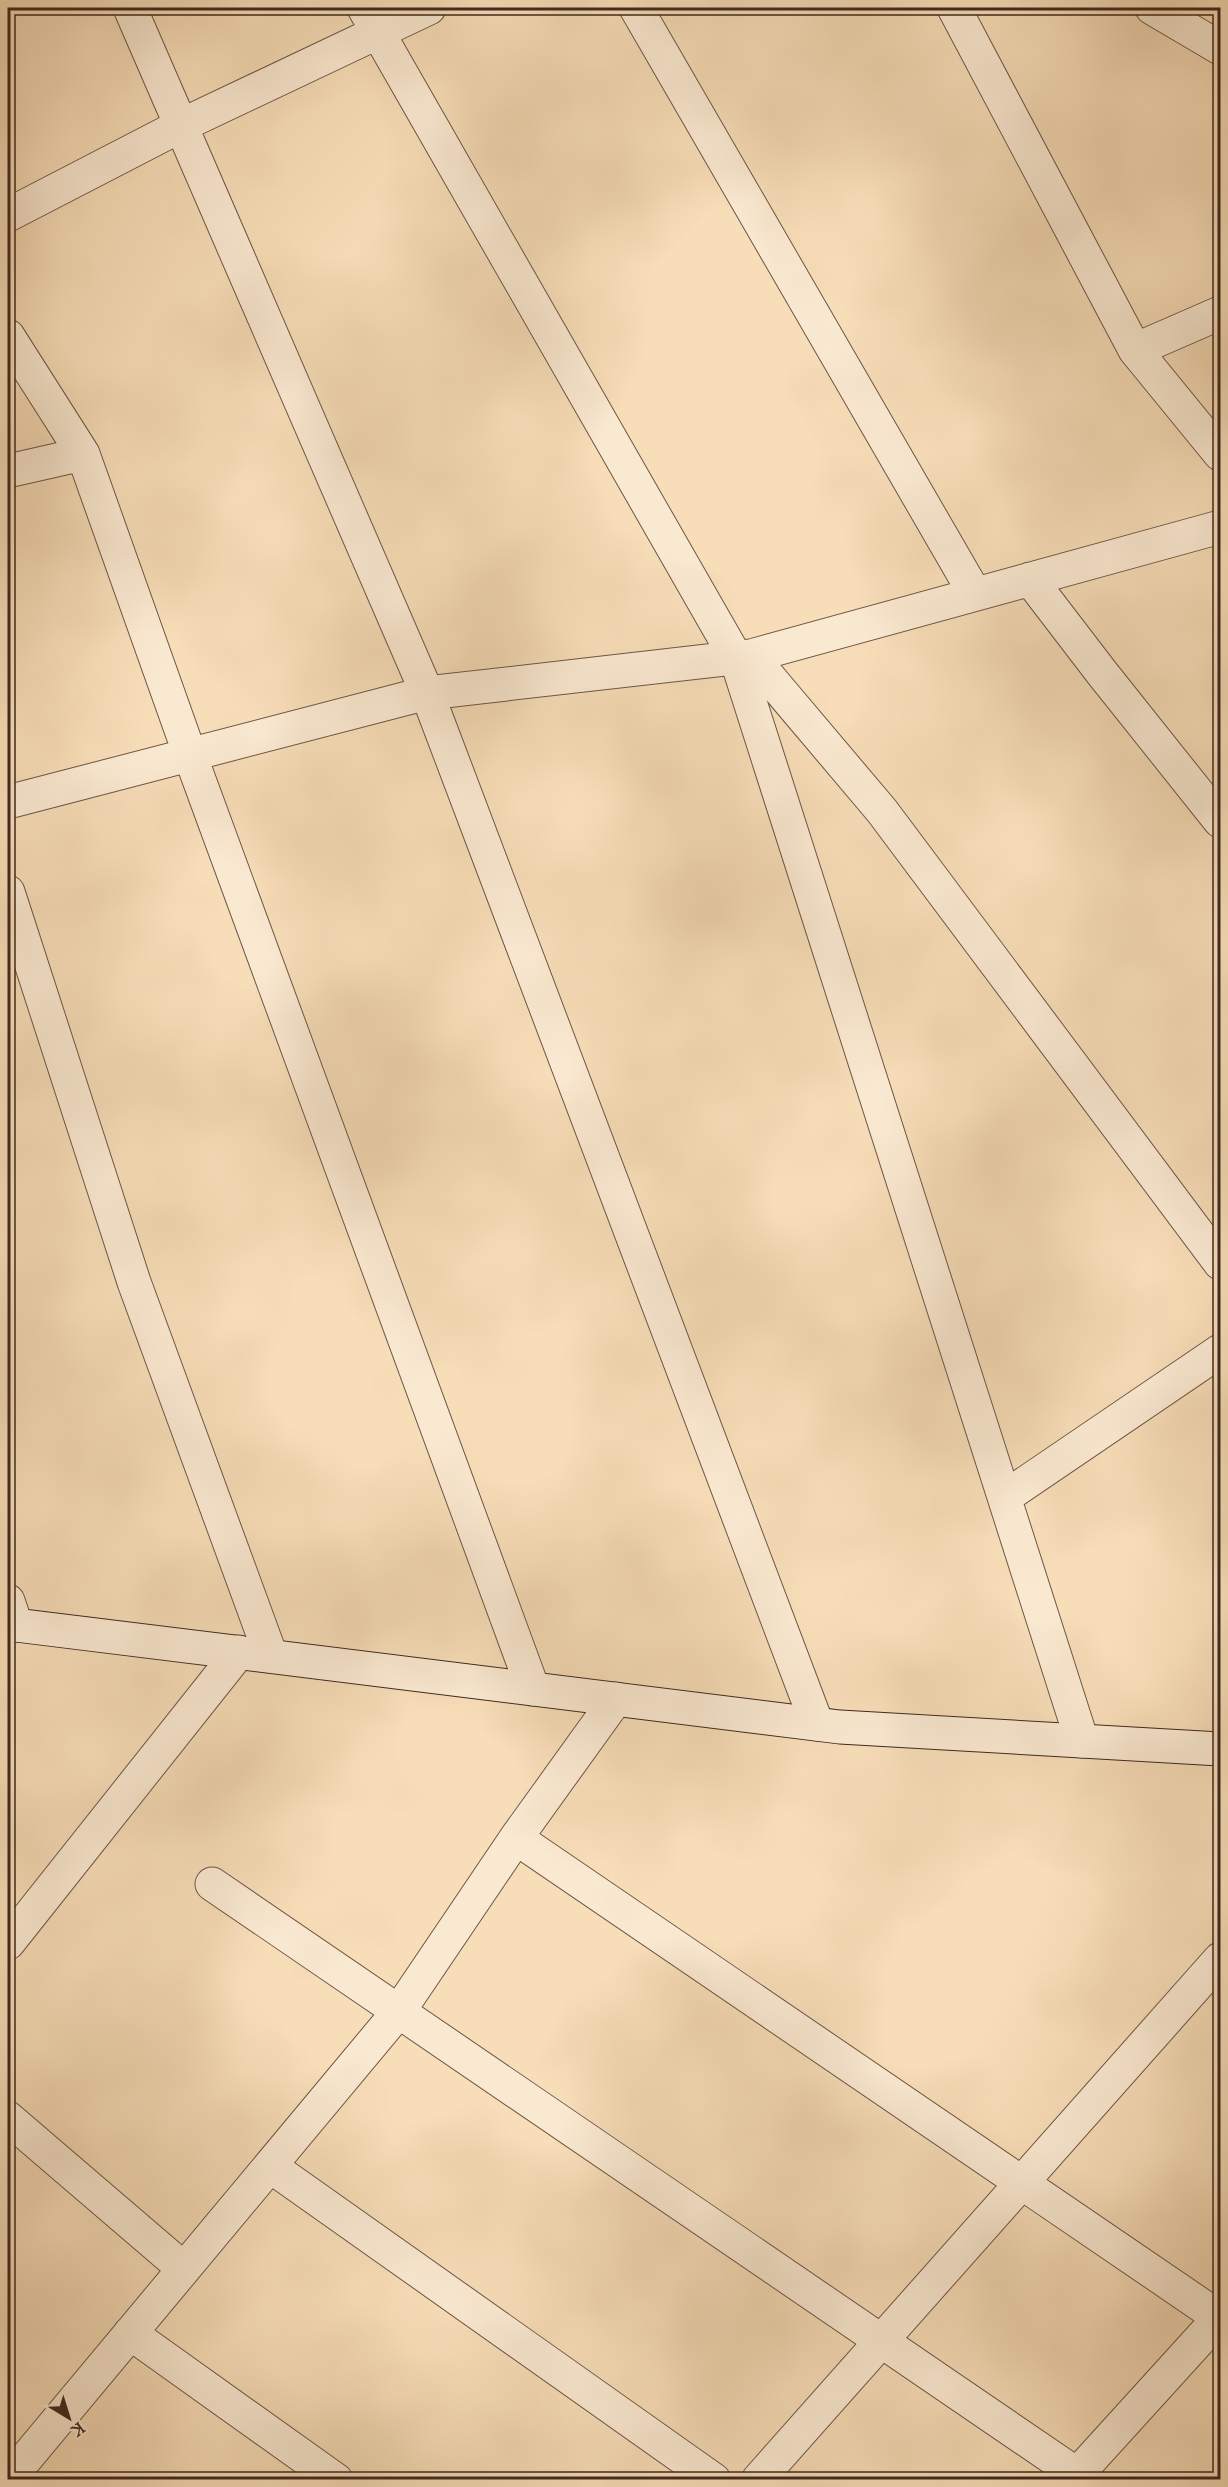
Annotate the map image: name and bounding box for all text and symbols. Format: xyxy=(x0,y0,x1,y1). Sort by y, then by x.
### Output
north arrow xyxy=(39,2388,99,2448)
text: K xyxy=(65,2415,88,2441)

